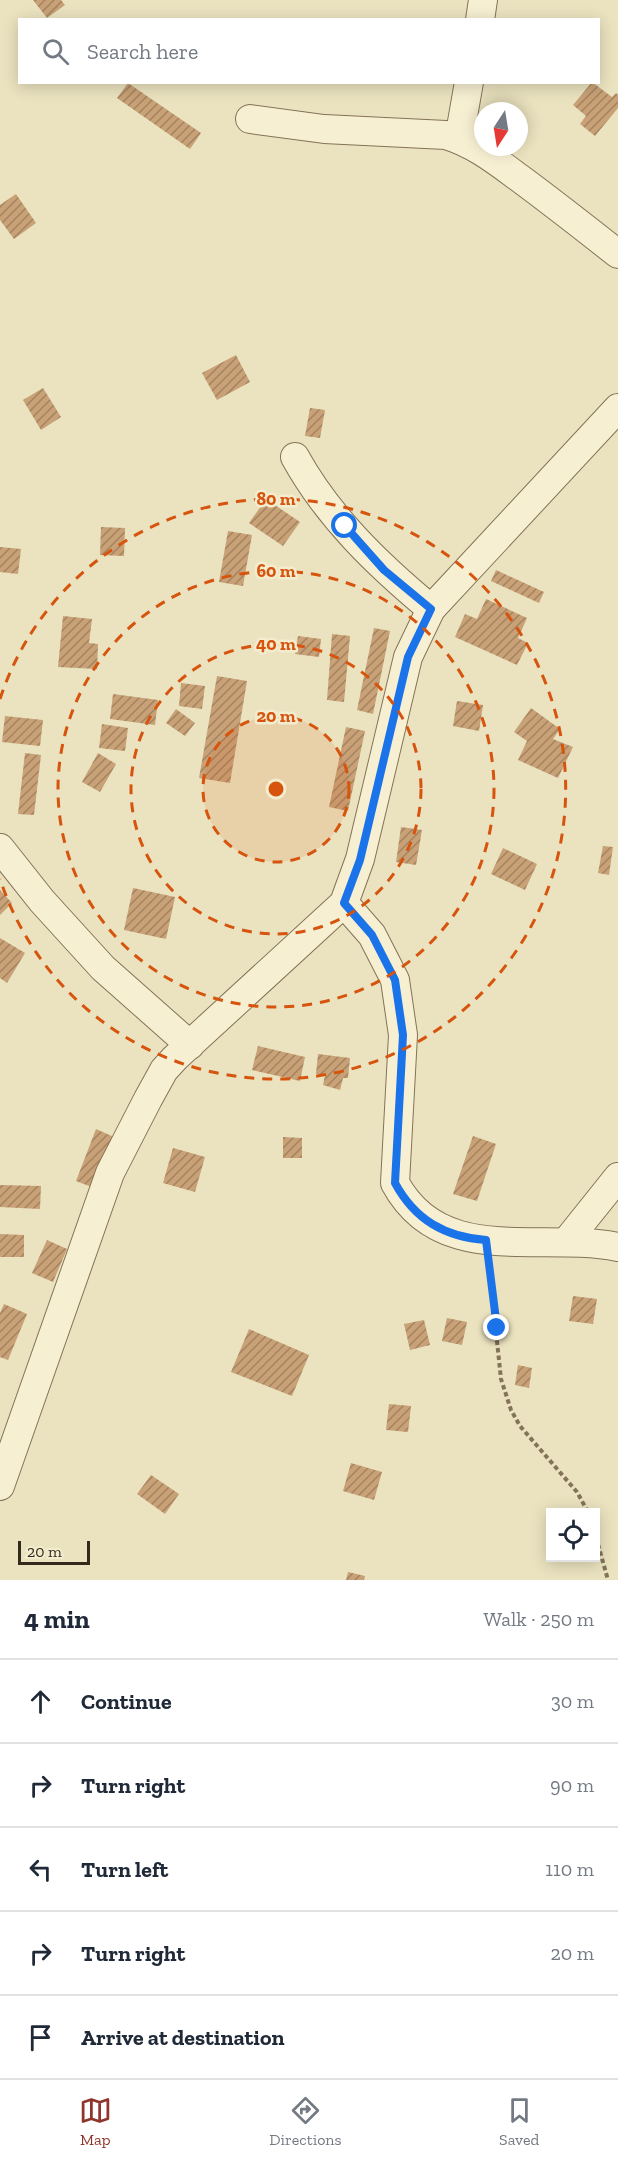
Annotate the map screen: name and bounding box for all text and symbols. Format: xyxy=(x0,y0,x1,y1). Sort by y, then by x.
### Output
search box xyxy=(18,18,600,84)
icon: search xyxy=(39,35,72,68)
text: Search here xyxy=(87,38,198,65)
north arrow xyxy=(474,102,528,156)
text: 80 m xyxy=(256,488,296,510)
route start xyxy=(331,512,357,538)
text: 60 m xyxy=(256,560,296,582)
text: 40 m xyxy=(256,633,296,655)
text: 20 m xyxy=(256,705,296,727)
centre of rings xyxy=(266,779,286,799)
route end xyxy=(483,1314,509,1340)
map controls xyxy=(546,1508,600,1562)
button: locate xyxy=(546,1508,600,1562)
scale bar xyxy=(18,1538,90,1566)
text: 20 m xyxy=(27,1542,62,1561)
text: 4 min xyxy=(24,1603,90,1635)
text: Walk · 250 m xyxy=(484,1607,594,1631)
icon: ahead xyxy=(24,1685,57,1718)
text: Continue xyxy=(81,1688,172,1715)
text: 30 m xyxy=(551,1689,594,1713)
icon: right xyxy=(24,1769,57,1802)
text: Turn right xyxy=(81,1772,185,1799)
text: 90 m xyxy=(550,1773,594,1797)
icon: left xyxy=(24,1853,57,1886)
text: Turn left xyxy=(81,1856,168,1883)
text: 110 m xyxy=(545,1857,594,1881)
icon: right xyxy=(24,1937,57,1970)
text: Turn right xyxy=(81,1940,185,1967)
text: 20 m xyxy=(550,1941,594,1965)
icon: arrive xyxy=(24,2021,57,2054)
text: Arrive at destination xyxy=(81,2024,284,2051)
tab: Map xyxy=(79,2094,112,2149)
tab: Directions xyxy=(269,2094,342,2149)
tab: Saved xyxy=(499,2094,539,2149)

